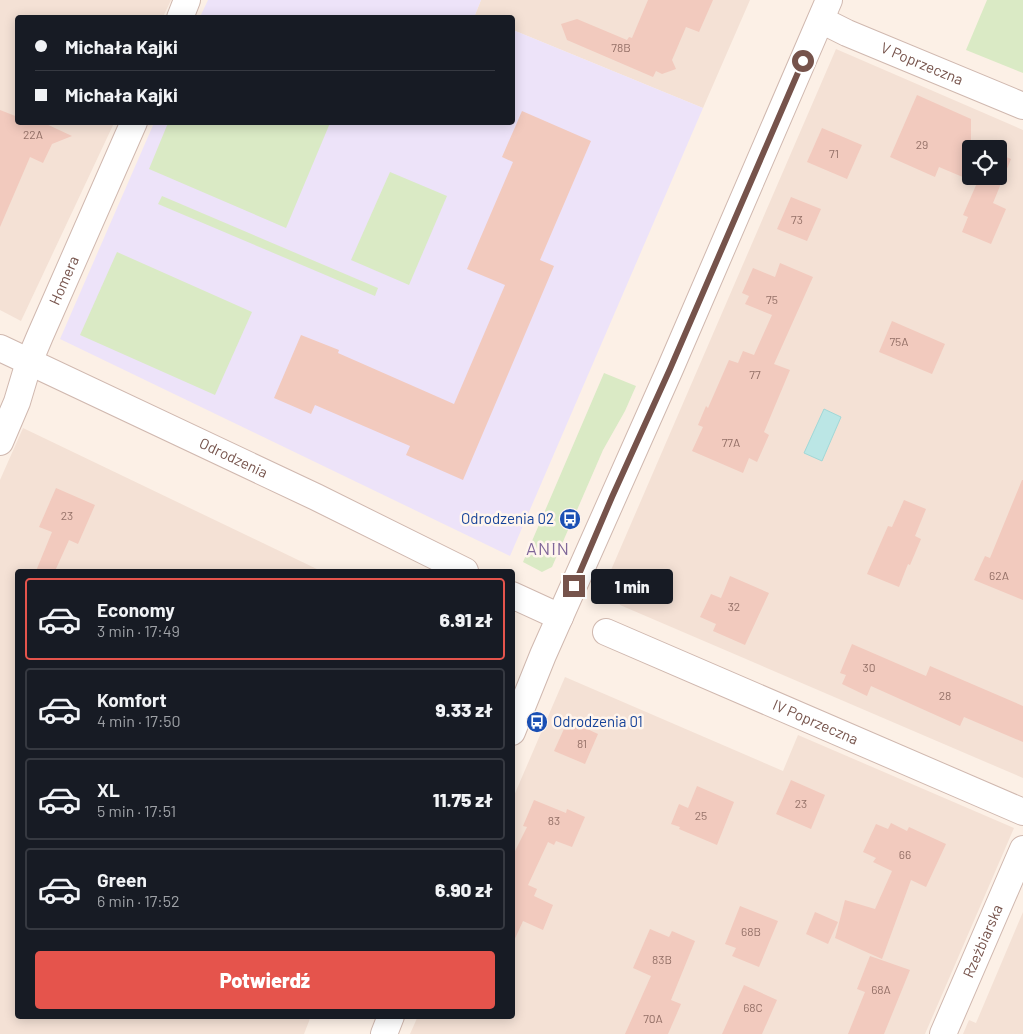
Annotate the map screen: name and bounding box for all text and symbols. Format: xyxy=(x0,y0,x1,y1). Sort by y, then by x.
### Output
text: Michała Kajki xyxy=(65,35,178,58)
street label: V Poprzeczna xyxy=(878,38,966,88)
house number: 78B xyxy=(611,40,631,54)
route start xyxy=(792,50,814,72)
text: Michała Kajki xyxy=(65,83,178,106)
house number: 22A xyxy=(23,127,43,141)
house number: 29 xyxy=(916,137,928,151)
map controls xyxy=(962,140,1007,185)
button: locate xyxy=(962,140,1007,185)
house number: 71 xyxy=(829,146,839,160)
house number: 73 xyxy=(791,212,803,226)
street label: Homera xyxy=(45,253,82,307)
house number: 75 xyxy=(766,292,778,306)
house number: 75A xyxy=(889,334,909,348)
house number: 77 xyxy=(749,367,761,381)
street label: Odrodzenia xyxy=(197,433,271,481)
house number: 77A xyxy=(722,435,740,449)
bus stop icon: Odrodzenia 02 xyxy=(558,507,582,531)
house number: 23 xyxy=(61,508,73,522)
place label: Odrodzenia 02 xyxy=(461,509,554,527)
district label: ANIN xyxy=(526,537,570,559)
callout: 1 min xyxy=(592,568,674,604)
house number: 62A xyxy=(989,568,1009,582)
route end xyxy=(563,575,585,597)
text: 1 min xyxy=(614,577,650,596)
icon: car xyxy=(37,597,82,642)
text: Economy xyxy=(97,598,175,621)
house number: 32 xyxy=(728,599,740,613)
text: 6.91 zł xyxy=(440,608,493,631)
text: 3 min · 17:49 xyxy=(97,621,180,640)
house number: 30 xyxy=(863,660,875,674)
icon: car xyxy=(37,687,82,732)
text: Komfort xyxy=(97,688,167,711)
house number: 28 xyxy=(939,688,951,702)
street label: IV Poprzeczna xyxy=(770,695,861,748)
text: 9.33 zł xyxy=(435,698,493,721)
bus stop icon: Odrodzenia 01 xyxy=(525,710,549,734)
text: 4 min · 17:50 xyxy=(97,711,181,730)
place label: Odrodzenia 01 xyxy=(553,712,643,730)
house number: 81 xyxy=(577,736,587,750)
icon: car xyxy=(37,777,82,822)
text: XL xyxy=(97,778,120,801)
text: 11.75 zł xyxy=(433,788,493,811)
house number: 23 xyxy=(795,796,807,810)
text: 5 min · 17:51 xyxy=(97,801,176,820)
house number: 25 xyxy=(695,808,707,822)
house number: 83 xyxy=(548,813,560,827)
house number: 66 xyxy=(899,847,911,861)
icon: car xyxy=(37,867,82,912)
text: Green xyxy=(97,868,147,891)
text: 6.90 zł xyxy=(435,878,493,901)
text: 6 min · 17:52 xyxy=(97,891,180,910)
street label: Rzeźbiarska xyxy=(958,902,1006,980)
house number: 68B xyxy=(741,924,761,938)
button: Potwierdź xyxy=(35,951,495,1009)
house number: 83B xyxy=(652,952,672,966)
house number: 68A xyxy=(871,982,891,996)
house number: 68C xyxy=(743,1000,763,1014)
house number: 70A xyxy=(643,1011,663,1025)

